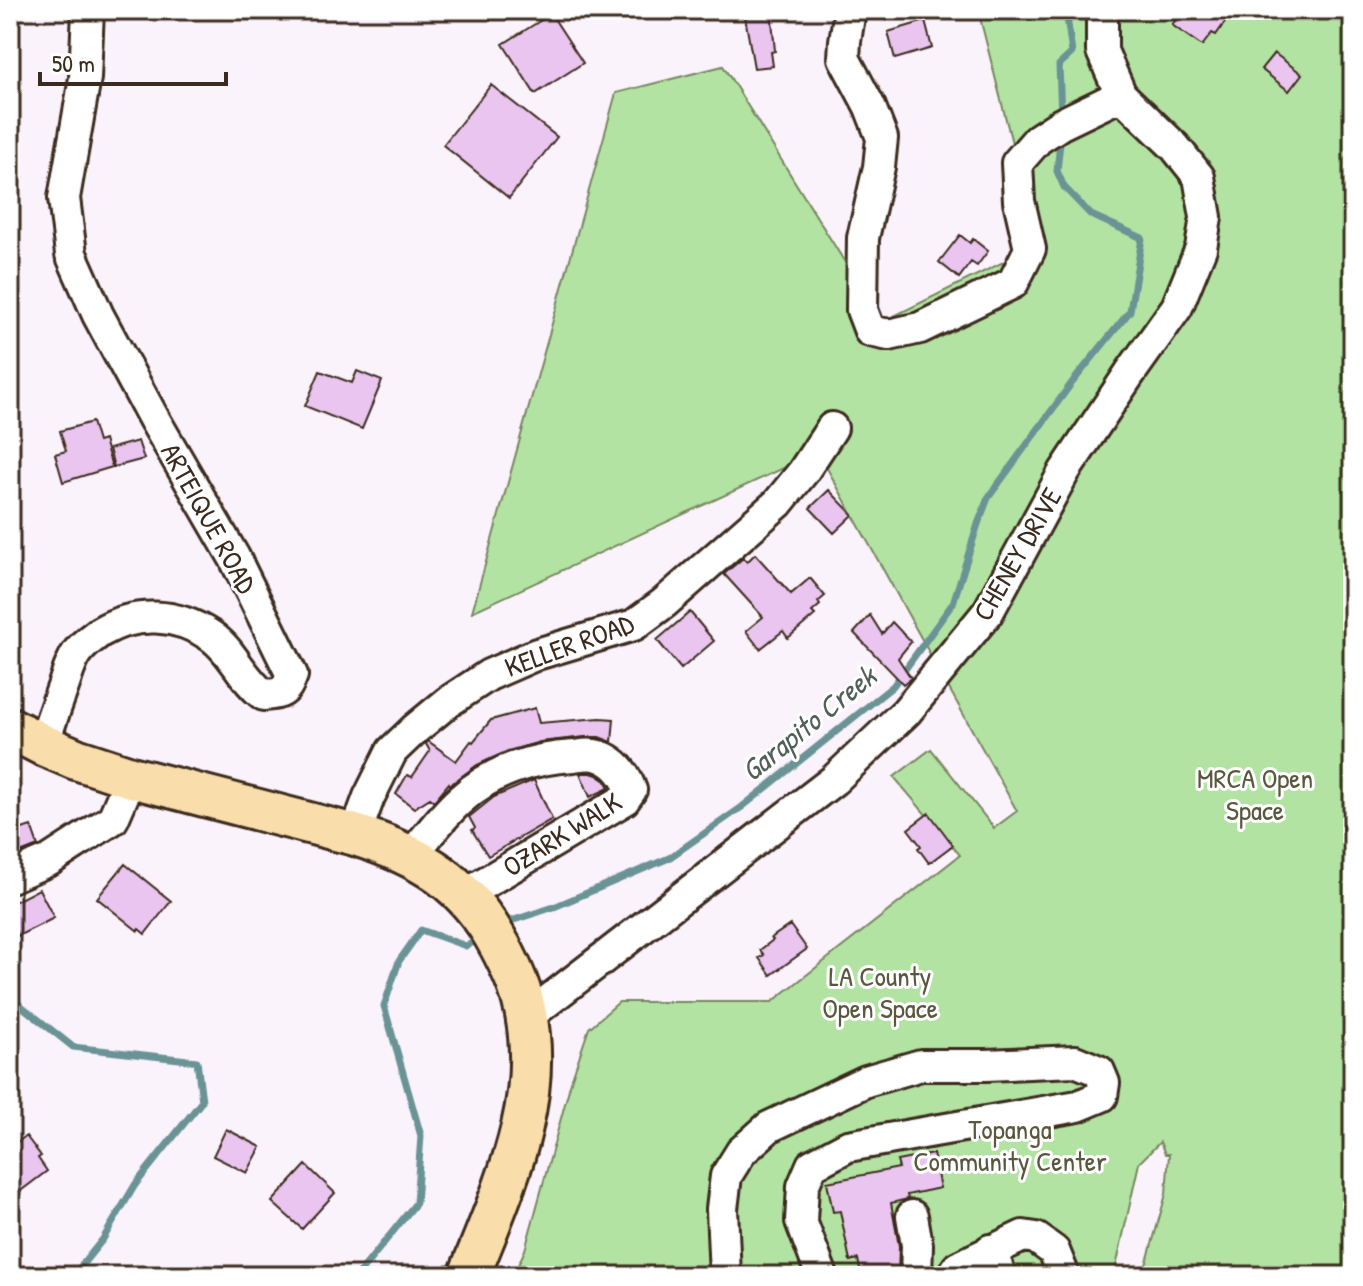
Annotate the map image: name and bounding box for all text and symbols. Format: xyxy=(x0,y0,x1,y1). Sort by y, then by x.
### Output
scale bar xyxy=(40,36,226,86)
text: 50 m xyxy=(52,47,95,79)
street label: ARTEIQUE ROAD xyxy=(152,436,266,601)
street label: CHENEY DRIVE xyxy=(964,481,1070,627)
street label: KELLER ROAD xyxy=(499,604,639,686)
water label: Garapito Creek xyxy=(732,655,886,791)
park label: MRCA Open Space xyxy=(1197,759,1313,829)
street label: OZARK WALK xyxy=(495,782,629,885)
park label: LA County Open Space xyxy=(822,957,938,1027)
park label: Topanga Community Center xyxy=(913,1110,1107,1180)

